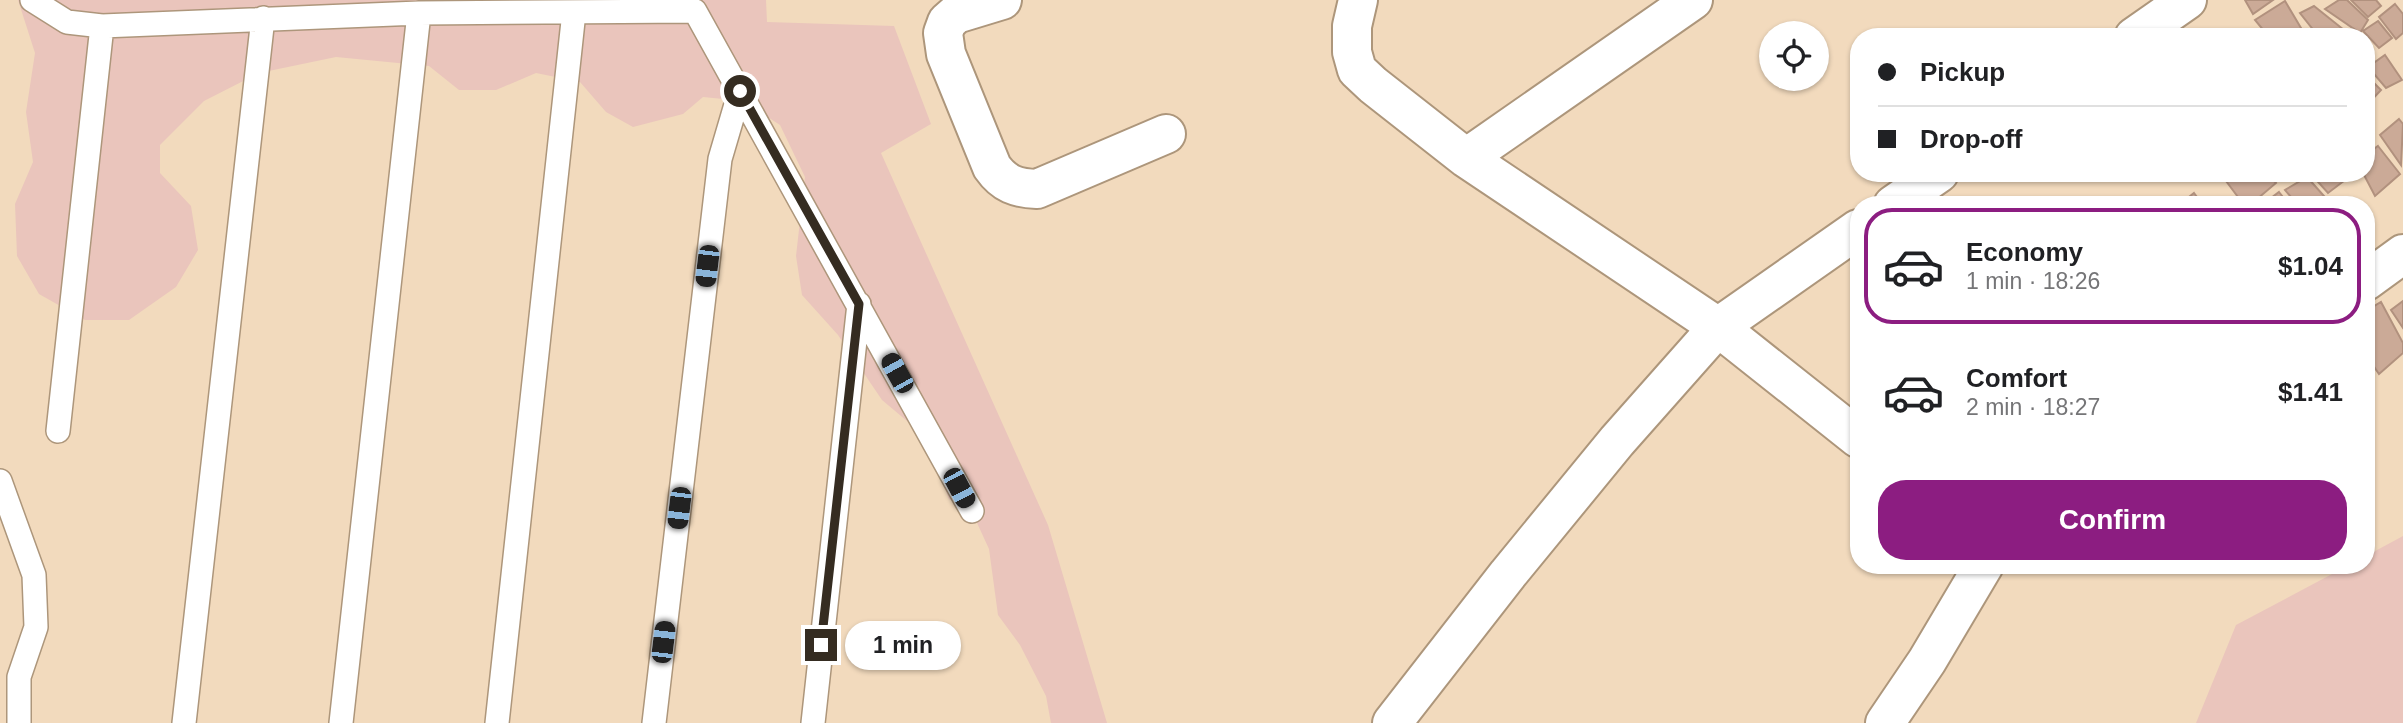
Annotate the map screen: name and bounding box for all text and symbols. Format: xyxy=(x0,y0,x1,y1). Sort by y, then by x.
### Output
map controls xyxy=(1759,21,1829,91)
button: locate xyxy=(1759,21,1829,91)
text: Pickup xyxy=(1920,57,2005,87)
route start xyxy=(724,75,756,107)
text: Drop-off xyxy=(1920,124,2023,154)
icon: car xyxy=(1882,235,1945,298)
text: Economy xyxy=(1966,237,2083,267)
car xyxy=(695,244,720,288)
text: $1.04 xyxy=(2278,251,2343,281)
text: 1 min · 18:26 xyxy=(1966,268,2100,294)
car xyxy=(878,350,917,396)
icon: car xyxy=(1882,361,1945,424)
text: Comfort xyxy=(1966,363,2067,393)
text: $1.41 xyxy=(2278,377,2343,407)
text: 2 min · 18:27 xyxy=(1966,394,2100,420)
car xyxy=(940,465,979,511)
button: Confirm xyxy=(1878,480,2347,560)
car xyxy=(667,486,692,530)
car xyxy=(651,620,676,664)
callout: 1 min xyxy=(846,620,961,670)
route end xyxy=(805,629,837,661)
text: 1 min xyxy=(873,632,933,658)

